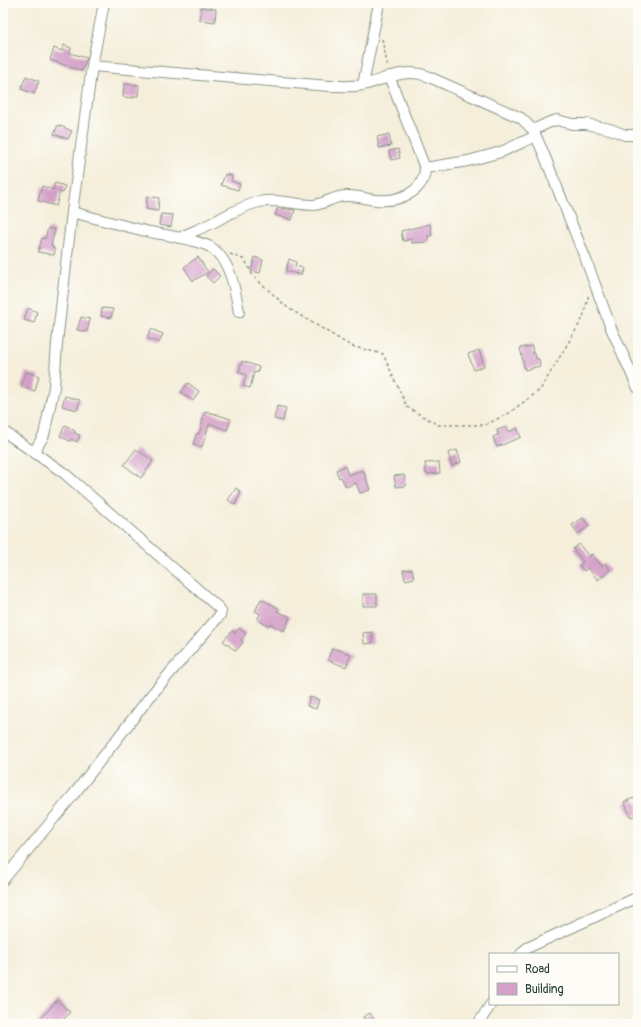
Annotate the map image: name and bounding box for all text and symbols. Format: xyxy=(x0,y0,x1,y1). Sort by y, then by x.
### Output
legend xyxy=(489,953,619,1005)
text: Road xyxy=(525,962,550,977)
text: Building xyxy=(525,982,564,997)

